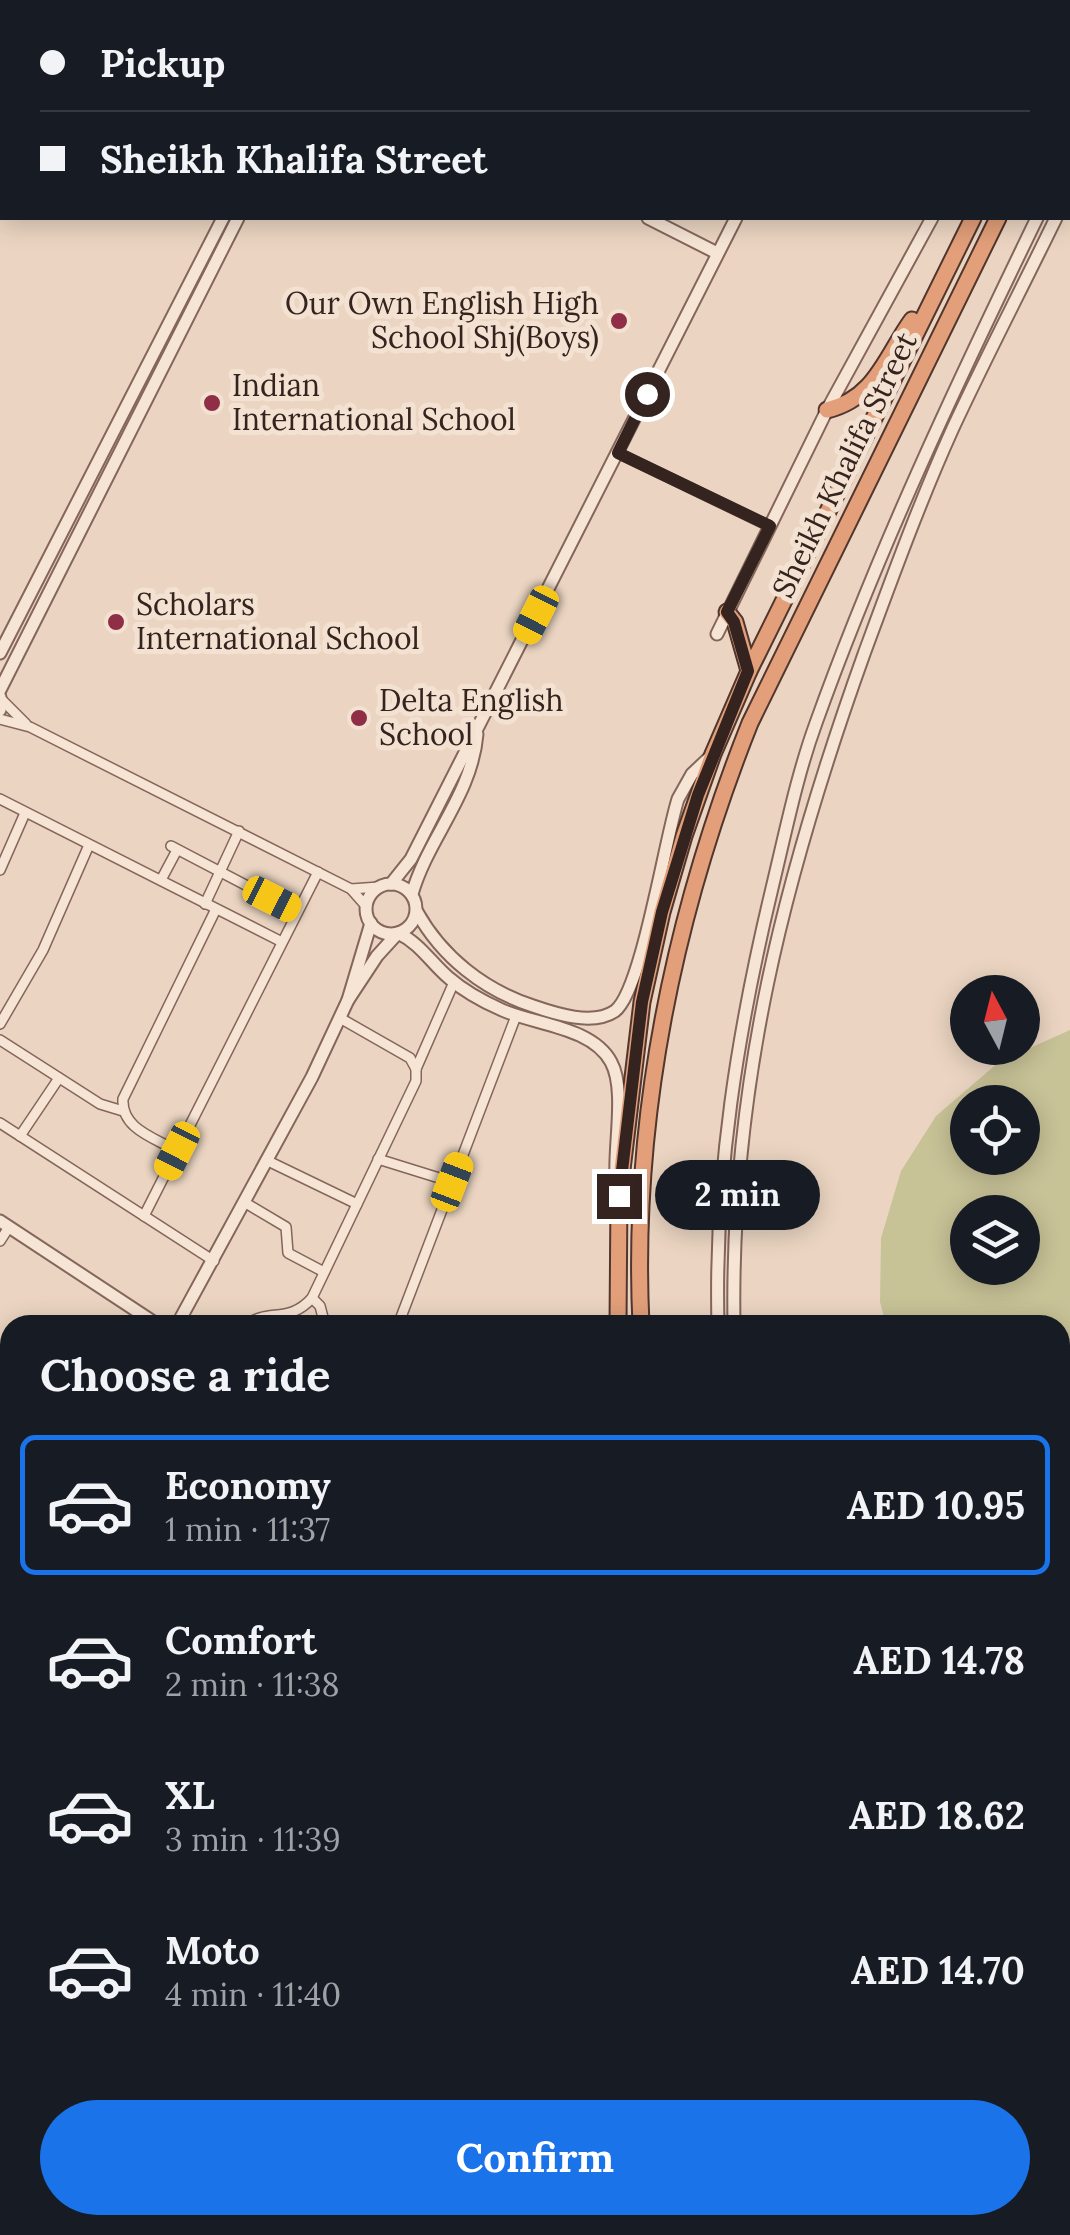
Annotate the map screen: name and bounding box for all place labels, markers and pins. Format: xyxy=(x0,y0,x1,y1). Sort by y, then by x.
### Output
place label: Our Own English High School Shj(Boys) xyxy=(285,284,599,357)
marker: Our Own English High School Shj(Boys) xyxy=(608,310,630,332)
place label: Indian International School xyxy=(232,366,516,438)
marker: Indian International School xyxy=(201,392,223,414)
place label: Scholars International School xyxy=(136,585,420,657)
marker: Scholars International School xyxy=(105,611,127,633)
place label: Delta English School xyxy=(379,681,563,753)
marker: Delta English School xyxy=(348,707,370,729)

